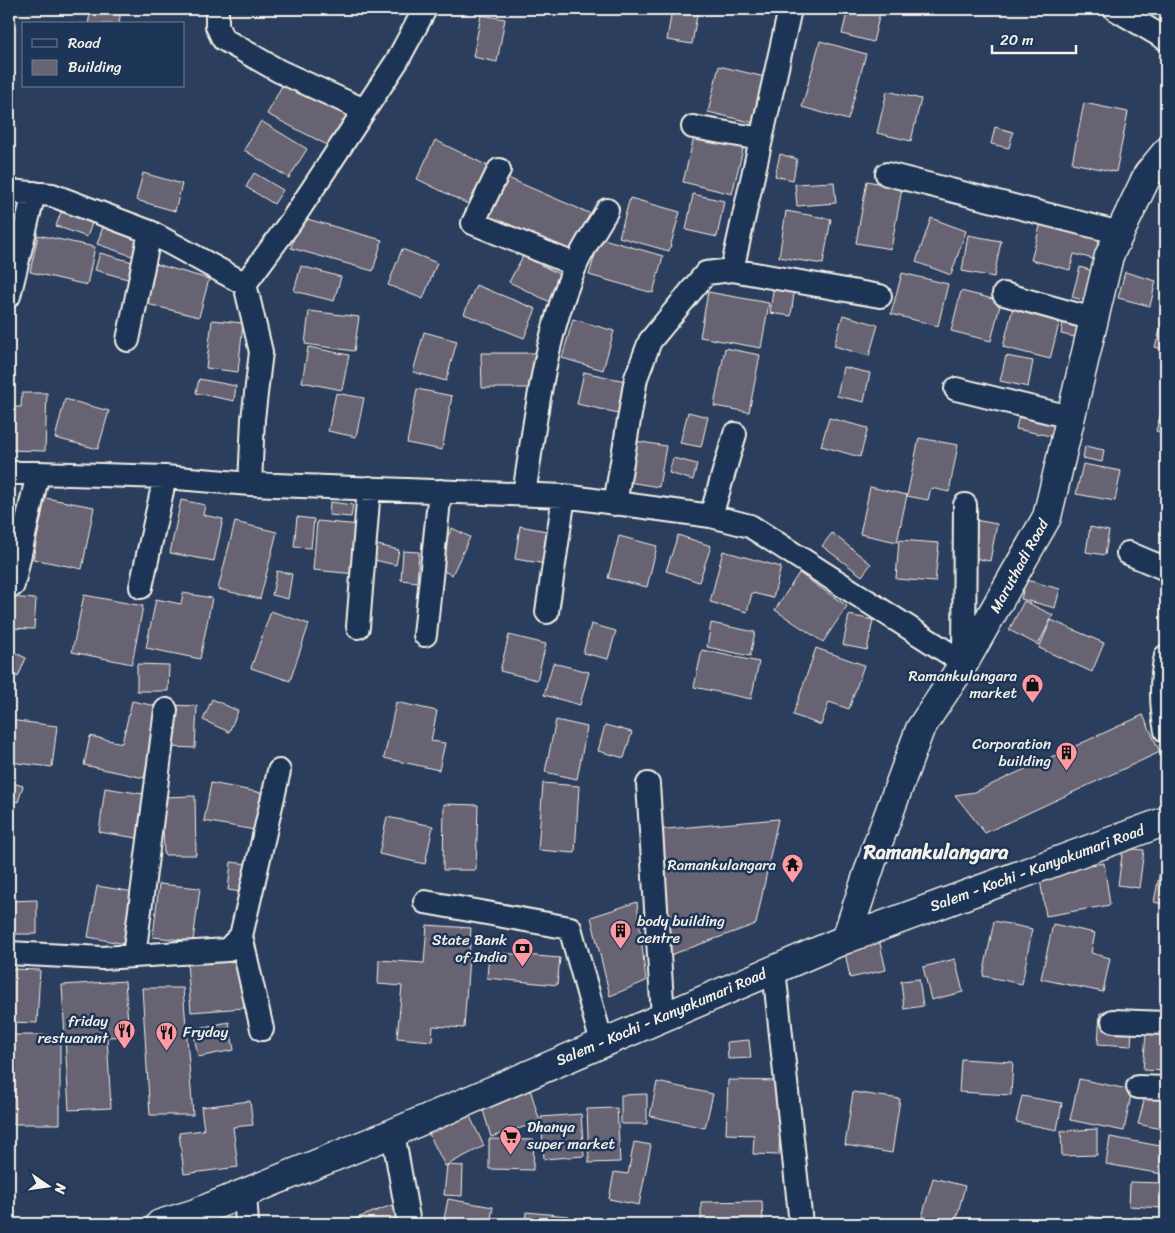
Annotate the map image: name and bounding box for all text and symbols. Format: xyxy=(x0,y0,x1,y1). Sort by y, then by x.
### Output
legend xyxy=(22,22,185,88)
scale bar xyxy=(992,22,1076,54)
text: 20 m xyxy=(1000,27,1034,53)
text: Road xyxy=(68,30,101,56)
text: Building xyxy=(68,54,122,80)
street label: Maruthadi Road xyxy=(982,513,1056,618)
place label: Ramankulangara market xyxy=(909,663,1017,706)
shop icon: Ramankulangara market xyxy=(1021,673,1045,704)
place label: Corporation building xyxy=(972,731,1051,774)
building icon: Corporation building xyxy=(1055,741,1079,772)
street label: Salem - Kochi - Kanyakumari Road xyxy=(926,817,1149,919)
district label: Ramankulangara xyxy=(863,835,1009,870)
place label: Ramankulangara xyxy=(668,852,776,878)
temple icon: Ramankulangara xyxy=(780,853,804,884)
place label: body building centre xyxy=(637,908,725,951)
building icon: body building centre xyxy=(609,918,633,949)
place label: State Bank of India xyxy=(432,927,508,970)
bank icon: State Bank of India xyxy=(511,937,535,968)
street label: Salem - Kochi - Kanyakumari Road xyxy=(552,960,771,1073)
place label: friday restuarant xyxy=(38,1008,109,1051)
restaurant icon: friday restuarant xyxy=(112,1018,136,1049)
place label: Fryday xyxy=(183,1019,229,1045)
restaurant icon: Fryday xyxy=(155,1020,179,1051)
place label: Dhanya super market xyxy=(526,1114,615,1157)
supermarket icon: Dhanya super market xyxy=(499,1124,523,1155)
north arrow xyxy=(22,1160,72,1210)
text: N xyxy=(47,1180,74,1197)

